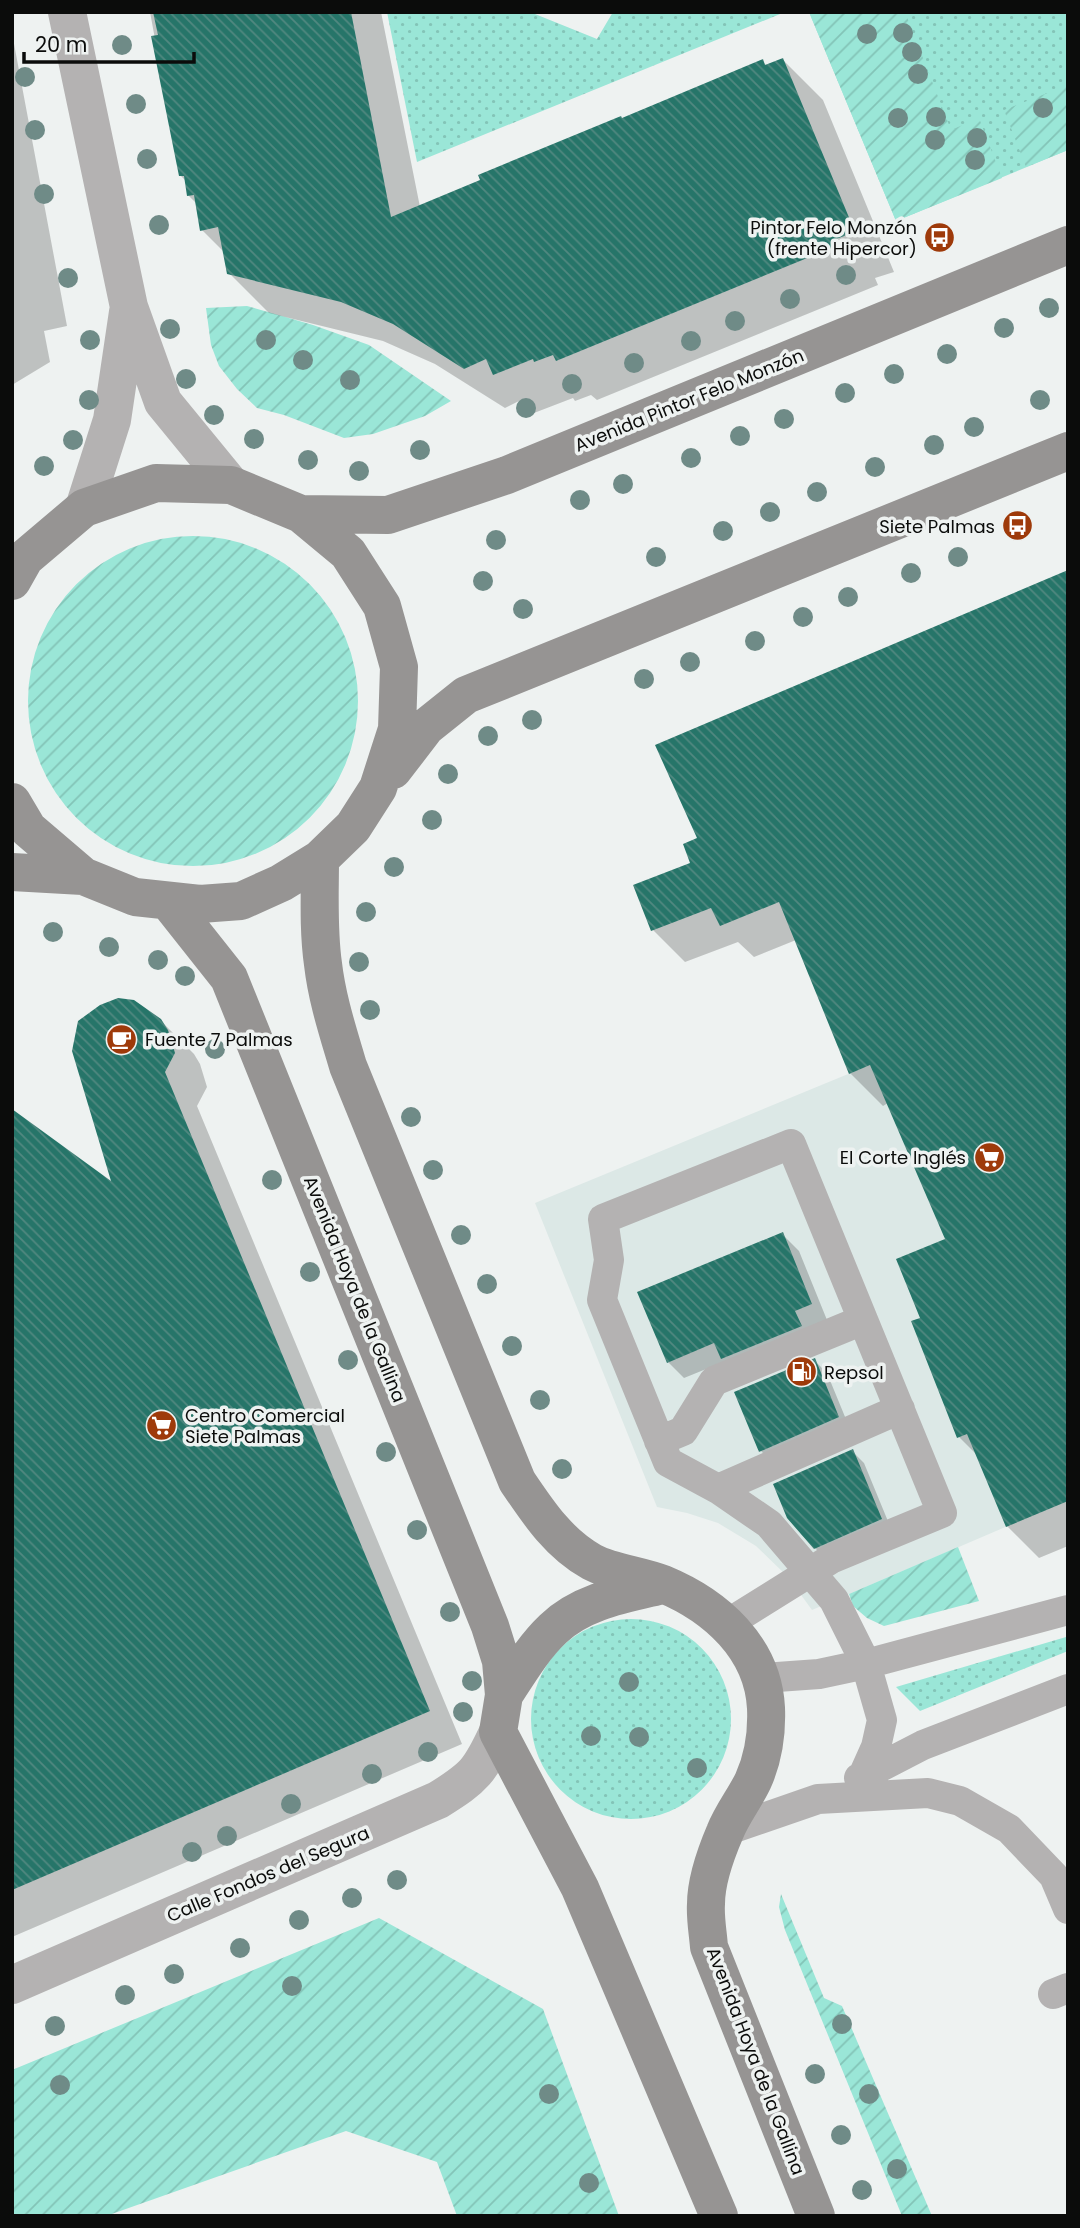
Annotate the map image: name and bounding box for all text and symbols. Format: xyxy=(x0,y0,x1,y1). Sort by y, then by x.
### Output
scale bar xyxy=(24,21,194,65)
text: 20 m xyxy=(35,30,88,59)
place label: Pintor Felo Monzón (frente Hipercor) xyxy=(750,215,917,261)
bus stop icon: Pintor Felo Monzón (frente Hipercor) xyxy=(923,220,957,254)
street label: Avenida Pintor Felo Monzón xyxy=(571,342,807,458)
bus stop icon: Siete Palmas xyxy=(1001,509,1035,543)
place label: Siete Palmas xyxy=(879,514,995,539)
cafe icon: Fuente 7 Palmas xyxy=(105,1022,139,1056)
place label: Fuente 7 Palmas xyxy=(145,1027,293,1052)
supermarket icon: El Corte Inglés xyxy=(972,1140,1006,1174)
place label: El Corte Inglés xyxy=(840,1145,966,1170)
street label: Avenida Hoya de la Gallina xyxy=(298,1172,412,1406)
fuel station icon: Repsol xyxy=(784,1355,818,1389)
place label: Repsol xyxy=(824,1360,884,1385)
place label: Centro Comercial Siete Palmas xyxy=(185,1403,345,1449)
supermarket icon: Centro Comercial Siete Palmas xyxy=(145,1408,179,1442)
street label: Calle Fondos del Segura xyxy=(163,1820,373,1928)
street label: Avenida Hoya de la Gallina xyxy=(701,1943,811,2179)

